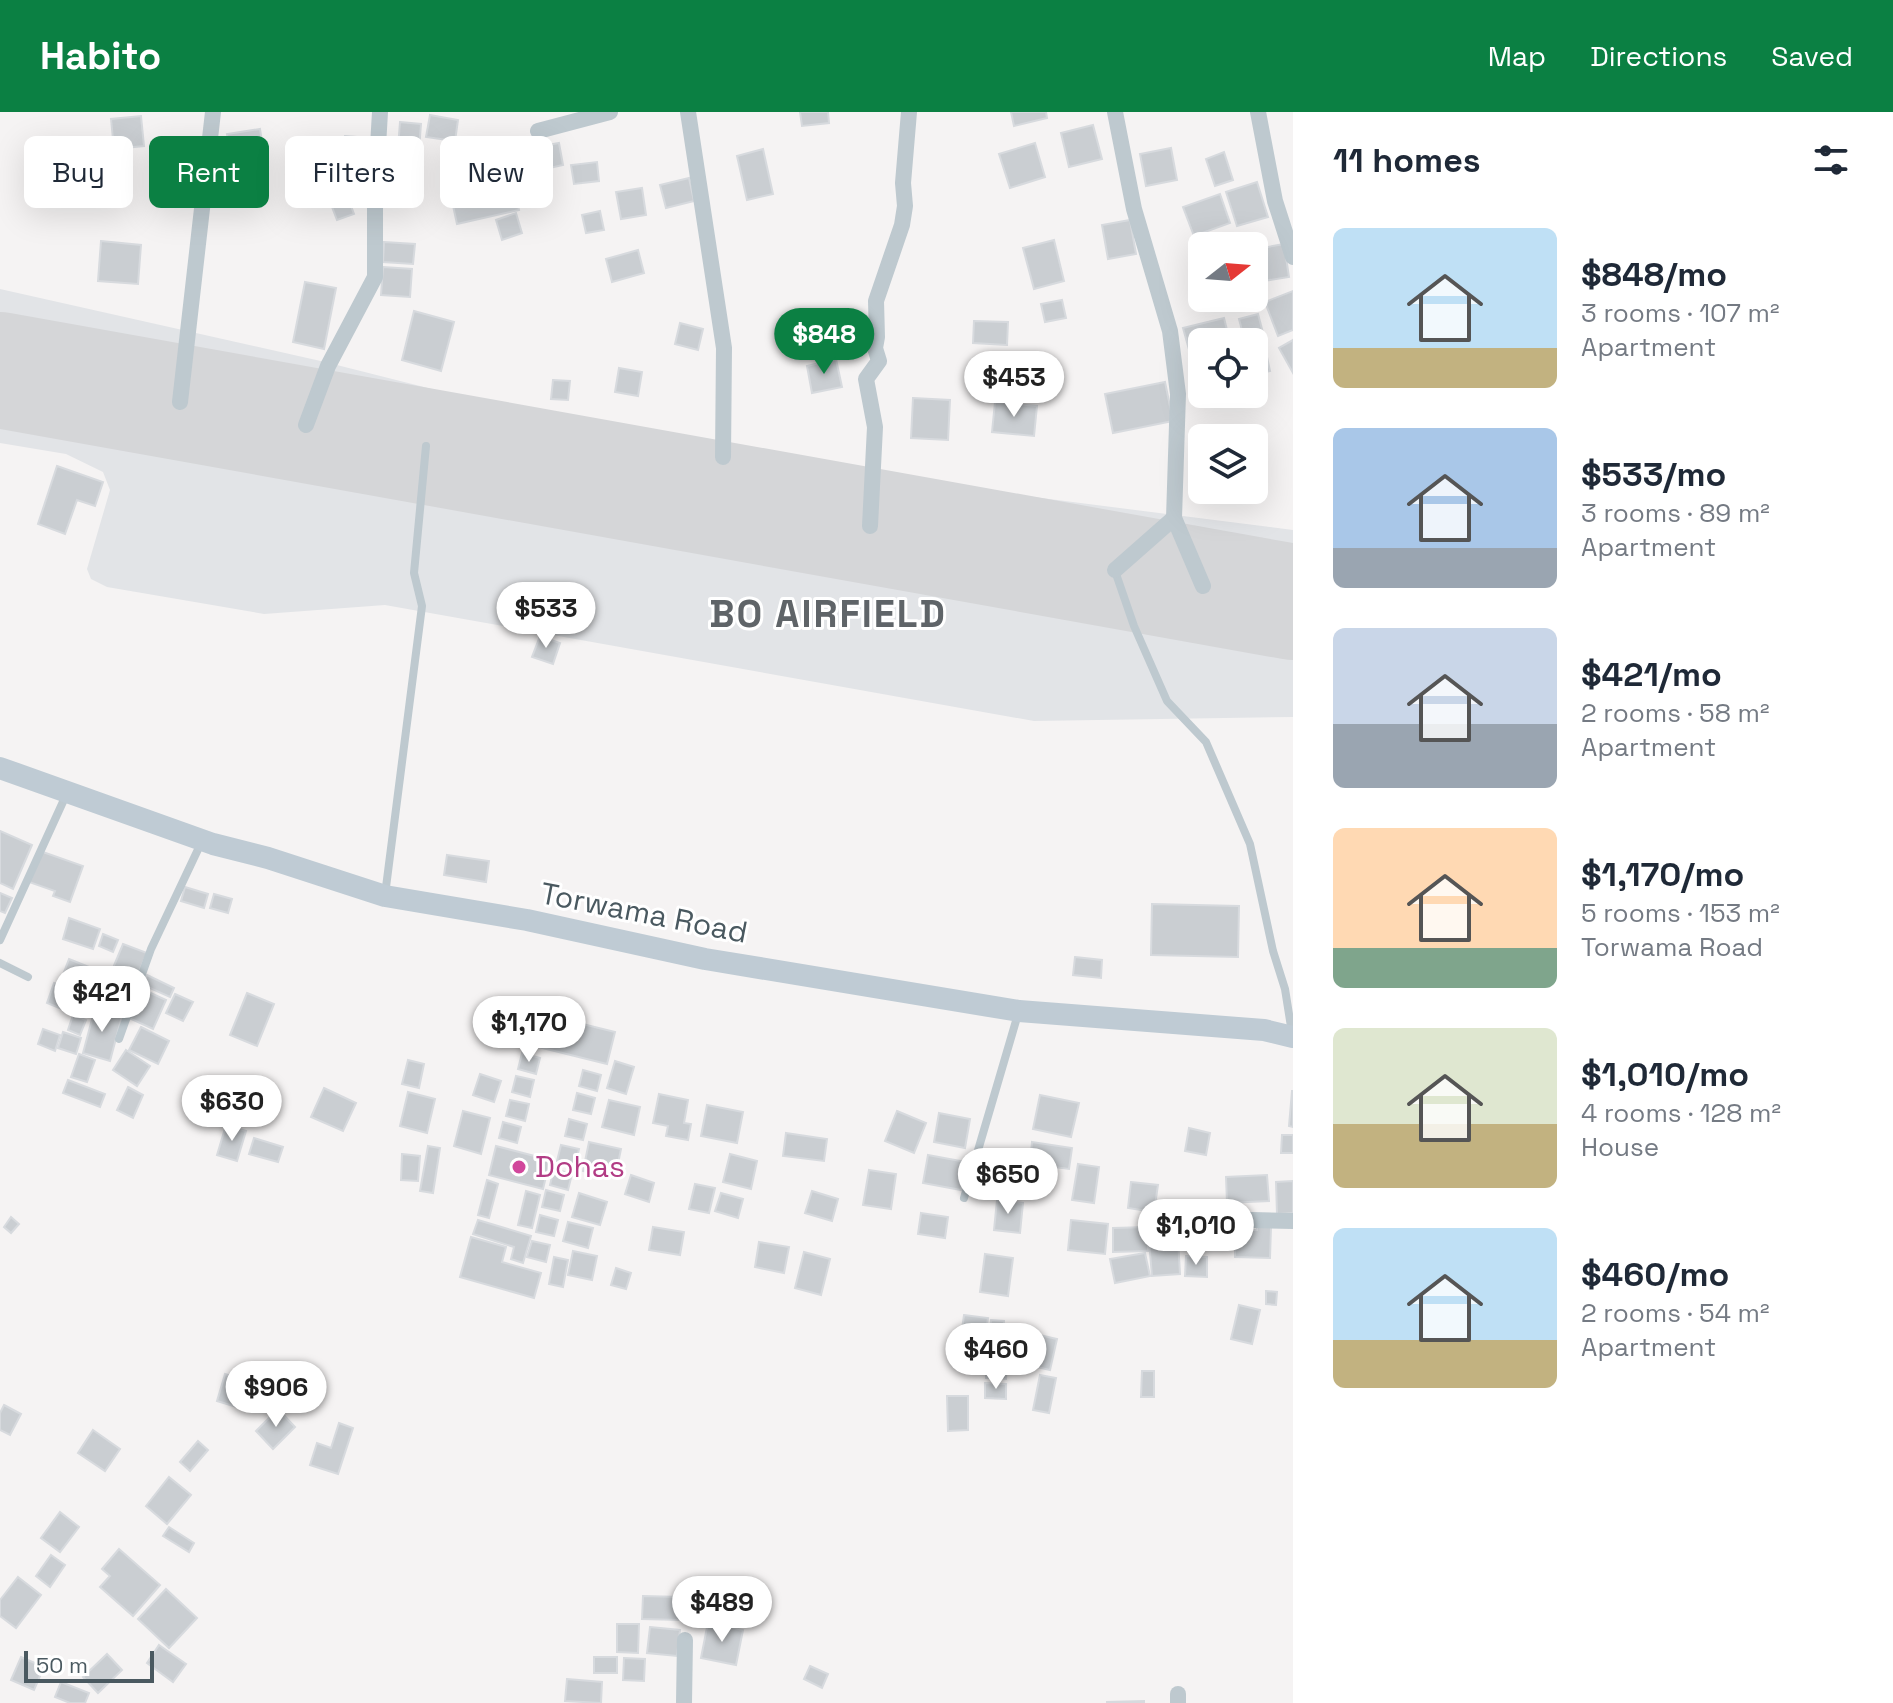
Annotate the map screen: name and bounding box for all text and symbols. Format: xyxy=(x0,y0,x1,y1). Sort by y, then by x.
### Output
text: Habito xyxy=(40,32,161,80)
text: Map xyxy=(1488,38,1546,74)
text: Directions xyxy=(1590,38,1727,74)
text: Saved xyxy=(1771,38,1853,74)
chip: Buy xyxy=(24,136,133,208)
chip: Rent xyxy=(149,136,269,208)
chip: Filters xyxy=(285,136,424,208)
chip: New xyxy=(440,136,553,208)
icon: filters xyxy=(1809,138,1853,182)
text: 11 homes xyxy=(1333,139,1481,182)
north arrow xyxy=(1188,232,1268,312)
map controls xyxy=(1188,232,1268,504)
text: $848/mo xyxy=(1581,253,1727,296)
icon: home xyxy=(1397,260,1493,356)
text: 3 rooms · 107 m² xyxy=(1581,296,1779,330)
pin: $848 xyxy=(777,308,871,376)
text: $848 xyxy=(792,317,856,351)
button: locate xyxy=(1188,328,1268,408)
text: Apartment xyxy=(1581,330,1716,364)
pin: $453 xyxy=(967,351,1061,419)
text: $453 xyxy=(982,360,1046,394)
button: layers xyxy=(1188,424,1268,504)
text: $533/mo xyxy=(1581,453,1726,496)
icon: home xyxy=(1397,460,1493,556)
text: 3 rooms · 89 m² xyxy=(1581,496,1770,530)
text: Apartment xyxy=(1581,530,1716,564)
pin: $533 xyxy=(499,582,593,650)
district label: BO AIRFIELD xyxy=(709,590,947,638)
text: $533 xyxy=(515,591,577,625)
text: $421/mo xyxy=(1581,653,1722,696)
icon: home xyxy=(1397,660,1493,756)
text: 2 rooms · 58 m² xyxy=(1581,696,1769,730)
text: Apartment xyxy=(1581,730,1716,764)
text: $1,170/mo xyxy=(1581,853,1744,896)
icon: home xyxy=(1397,860,1493,956)
street label: Torwama Road xyxy=(537,873,751,952)
text: 5 rooms · 153 m² xyxy=(1581,896,1780,930)
text: Torwama Road xyxy=(1581,930,1763,964)
pin: $421 xyxy=(55,966,149,1034)
text: $421 xyxy=(72,975,132,1009)
pin: $1,170 xyxy=(464,996,594,1064)
text: $1,170 xyxy=(491,1005,567,1039)
text: $1,010/mo xyxy=(1581,1053,1749,1096)
icon: home xyxy=(1397,1060,1493,1156)
pin: $630 xyxy=(185,1075,279,1143)
text: $630 xyxy=(200,1084,264,1118)
text: 4 rooms · 128 m² xyxy=(1581,1096,1781,1130)
text: House xyxy=(1581,1130,1659,1164)
place label: Dohas xyxy=(535,1147,625,1186)
pin: $650 xyxy=(961,1148,1055,1216)
text: $650 xyxy=(976,1157,1040,1191)
marker: Dohas xyxy=(510,1158,528,1176)
pin: $1,010 xyxy=(1131,1199,1261,1267)
text: $1,010 xyxy=(1156,1208,1236,1242)
text: $460/mo xyxy=(1581,1253,1729,1296)
icon: home xyxy=(1397,1260,1493,1356)
text: 2 rooms · 54 m² xyxy=(1581,1296,1770,1330)
pin: $460 xyxy=(949,1323,1043,1391)
text: Apartment xyxy=(1581,1330,1716,1364)
text: $460 xyxy=(963,1332,1029,1366)
pin: $906 xyxy=(229,1361,323,1429)
text: $906 xyxy=(244,1370,308,1404)
pin: $489 xyxy=(675,1576,769,1644)
text: $489 xyxy=(690,1585,754,1619)
scale bar xyxy=(24,1647,154,1683)
text: 50 m xyxy=(36,1651,88,1679)

